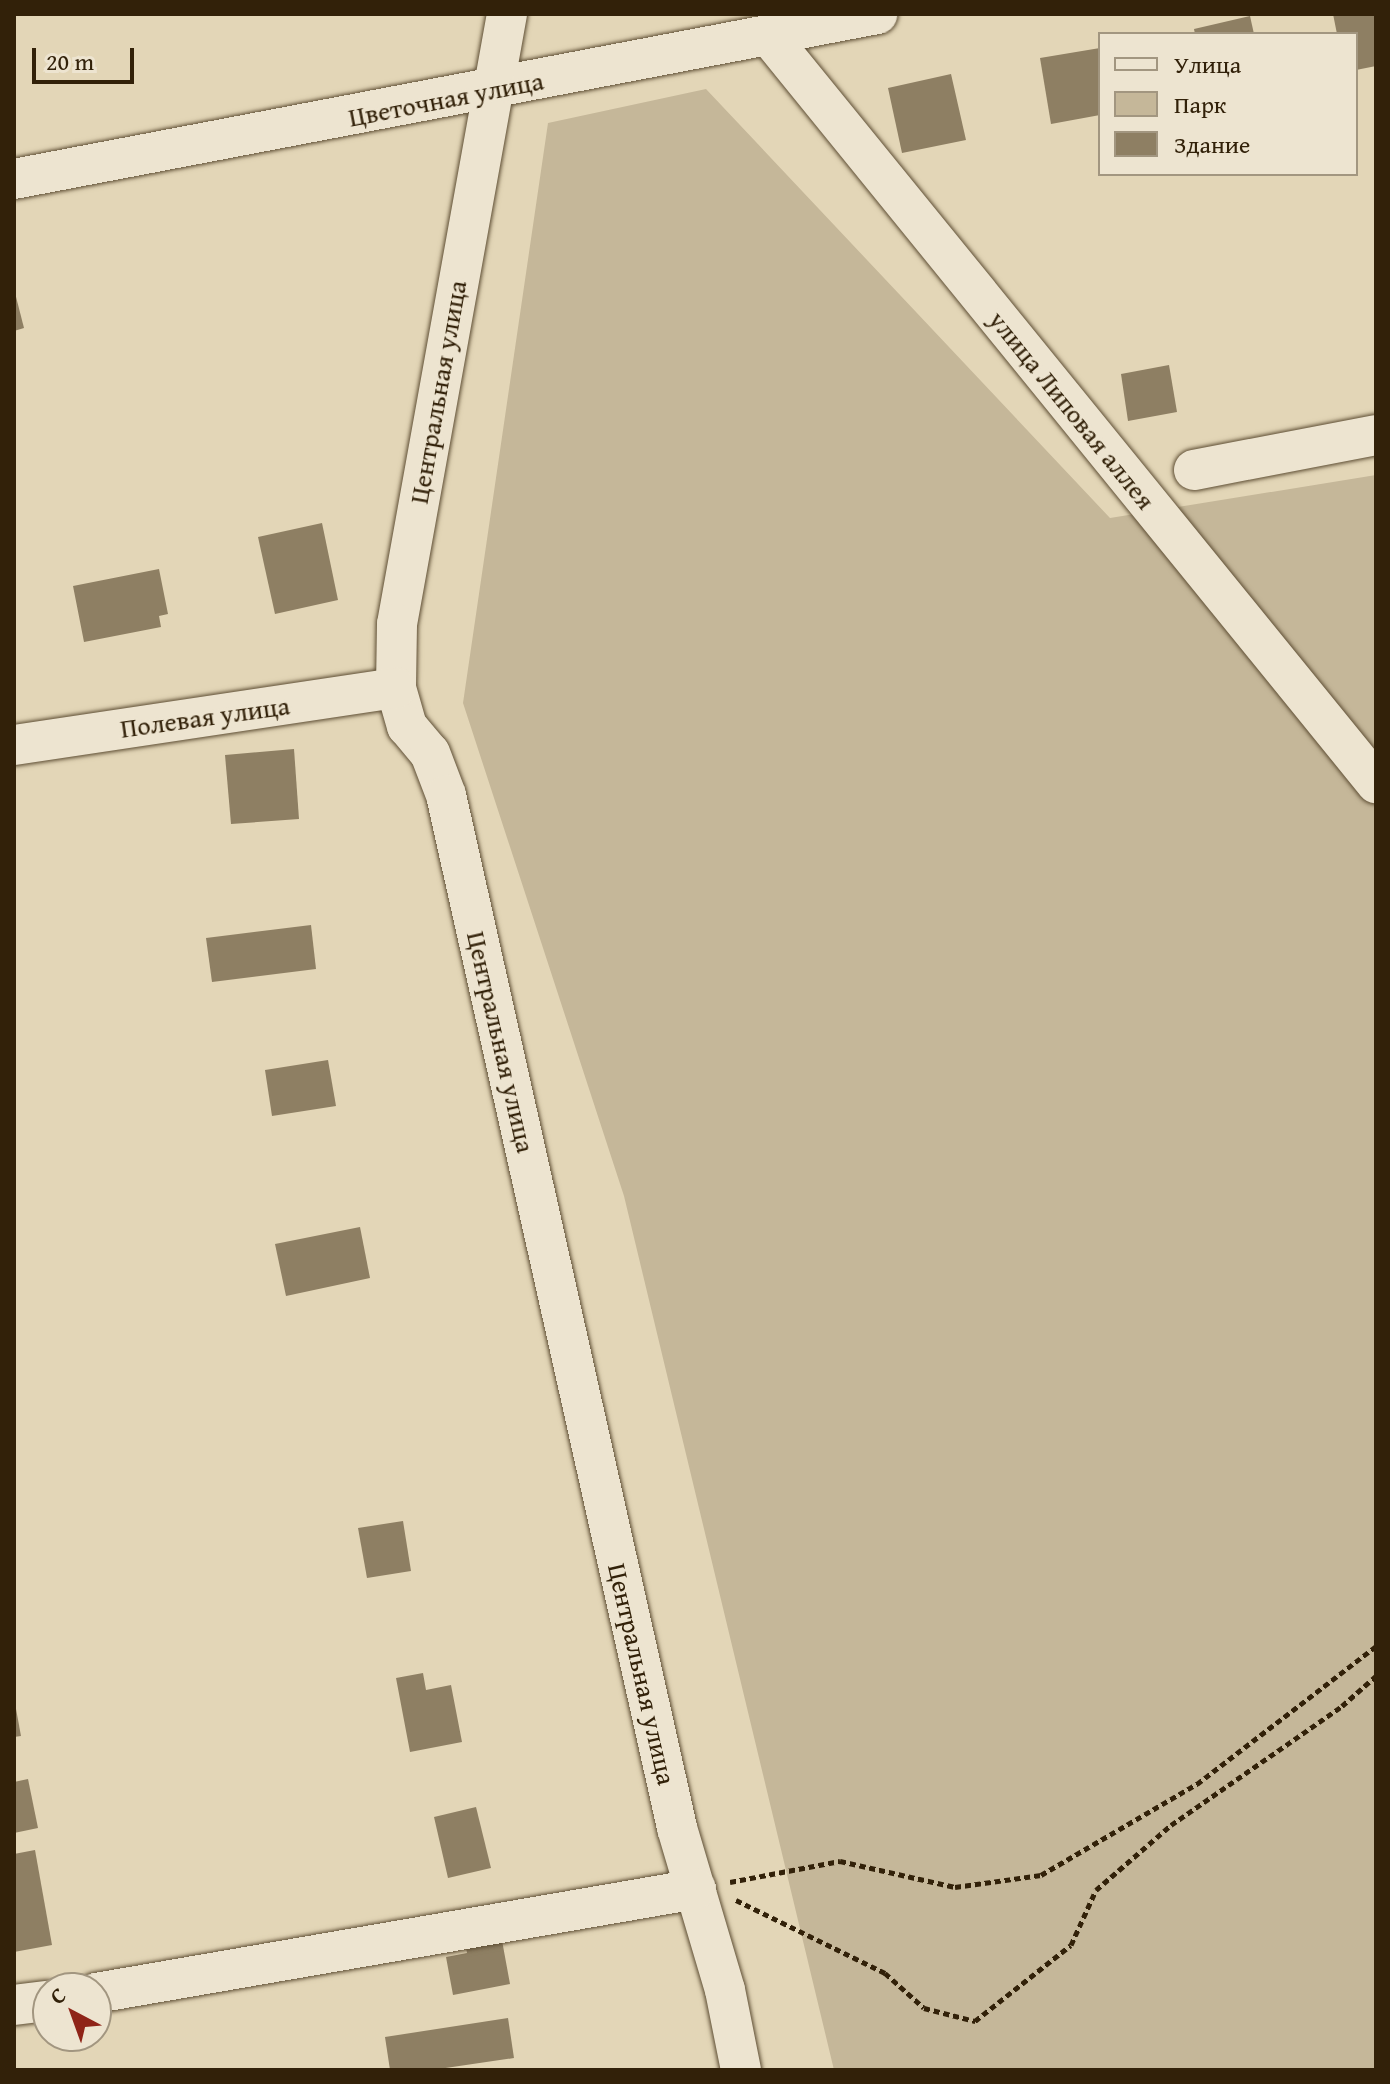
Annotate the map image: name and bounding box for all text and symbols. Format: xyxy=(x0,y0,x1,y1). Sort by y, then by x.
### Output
scale bar xyxy=(36,32,138,82)
legend xyxy=(1098,32,1358,176)
text: 20 m xyxy=(46,44,94,79)
text: Улица xyxy=(1174,47,1241,82)
street label: Цветочная улица xyxy=(346,65,546,133)
text: Парк xyxy=(1174,87,1226,122)
text: Здание xyxy=(1174,127,1250,162)
street label: Центральная улица xyxy=(403,278,473,506)
street label: улица Липовая аллея xyxy=(982,305,1162,515)
street label: Полевая улица xyxy=(118,690,292,744)
street label: Центральная улица xyxy=(460,928,542,1156)
street label: Центральная улица xyxy=(601,1560,683,1788)
north arrow xyxy=(32,1972,112,2052)
text: С xyxy=(42,1979,73,2012)

